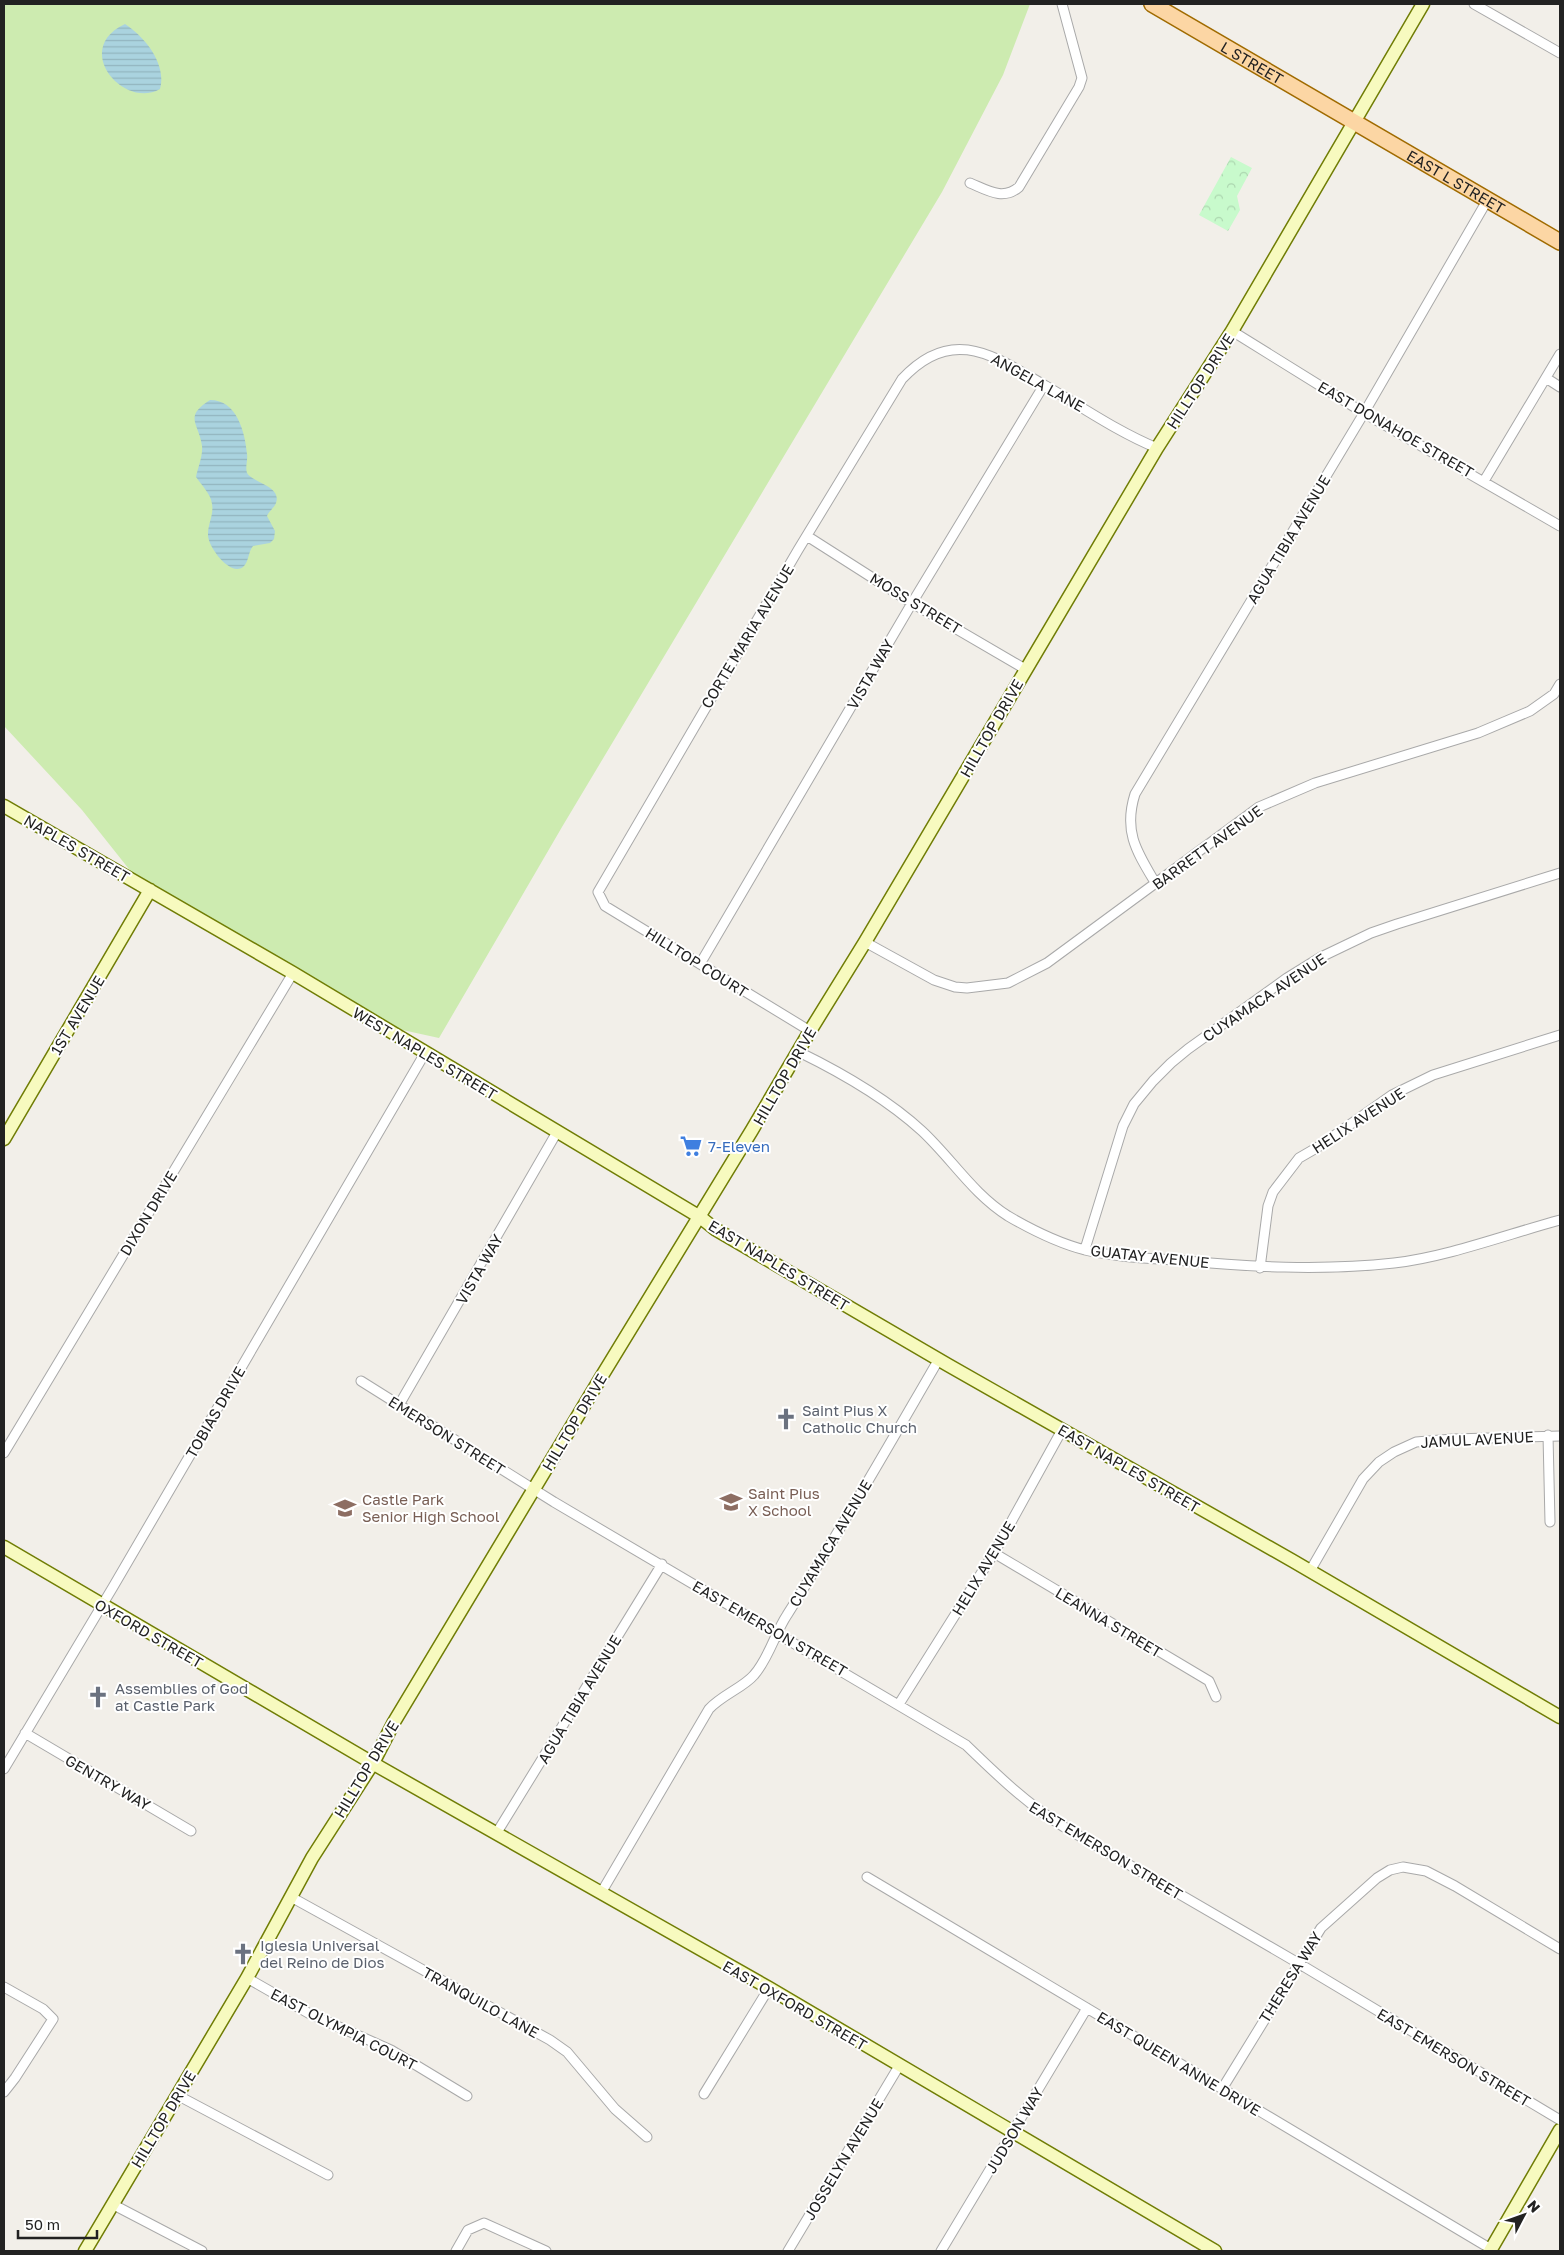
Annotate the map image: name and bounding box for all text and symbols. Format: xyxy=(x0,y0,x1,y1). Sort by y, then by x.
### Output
street label: L STREET xyxy=(1218,37,1287,88)
street label: EAST L STREET xyxy=(1404,146,1508,217)
street label: HILLTOP DRIVE xyxy=(1162,330,1238,432)
street label: ANGELA LANE xyxy=(988,349,1088,415)
street label: EAST DONAHOE STREET xyxy=(1315,377,1477,481)
street label: AGUA TIBIA AVENUE xyxy=(1243,472,1333,606)
street label: CORTE MARIA AVENUE xyxy=(697,561,797,711)
street label: MOSS STREET xyxy=(867,569,965,637)
street label: VISTA WAY xyxy=(843,635,897,712)
street label: HILLTOP DRIVE xyxy=(956,676,1026,780)
street label: BARRETT AVENUE xyxy=(1148,801,1266,893)
street label: NAPLES STREET xyxy=(21,810,133,886)
street label: HILLTOP COURT xyxy=(642,923,752,1001)
street label: CUYAMACA AVENUE xyxy=(1199,949,1329,1045)
street label: 1ST AVENUE xyxy=(46,972,108,1058)
street label: WEST NAPLES STREET xyxy=(350,1003,500,1103)
street label: HILLTOP DRIVE xyxy=(749,1024,819,1128)
street label: HELIX AVENUE xyxy=(1308,1083,1408,1157)
supermarket icon: 7-Eleven xyxy=(678,1133,704,1159)
place label: 7-Eleven xyxy=(708,1137,770,1155)
street label: DIXON DRIVE xyxy=(116,1167,180,1259)
street label: EAST NAPLES STREET xyxy=(706,1216,852,1314)
street label: VISTA WAY xyxy=(452,1230,506,1307)
street label: GUATAY AVENUE xyxy=(1090,1241,1210,1271)
street label: TOBIAS DRIVE xyxy=(182,1363,248,1461)
street label: HILLTOP DRIVE xyxy=(538,1370,610,1474)
street label: EMERSON STREET xyxy=(385,1392,509,1478)
place label: Saint Pius X Catholic Church xyxy=(802,1401,917,1436)
church icon: Saint Pius X Catholic Church xyxy=(773,1406,799,1432)
street label: EAST NAPLES STREET xyxy=(1055,1420,1203,1516)
street label: JAMUL AVENUE xyxy=(1420,1427,1534,1451)
street label: CUYAMACA AVENUE xyxy=(785,1476,875,1610)
place label: Saint Pius X School xyxy=(748,1484,820,1519)
school or university icon: Saint Pius X School xyxy=(718,1489,744,1515)
place label: Castle Park Senior High School xyxy=(362,1490,500,1525)
school or university icon: Castle Park Senior High School xyxy=(332,1495,358,1521)
street label: HELIX AVENUE xyxy=(948,1518,1018,1618)
street label: EAST EMERSON STREET xyxy=(689,1576,851,1680)
street label: LEANNA STREET xyxy=(1052,1583,1166,1661)
street label: OXFORD STREET xyxy=(92,1595,206,1671)
street label: AGUA TIBIA AVENUE xyxy=(534,1632,624,1766)
place label: Assemblies of God at Castle Park xyxy=(115,1679,248,1714)
church icon: Assemblies of God at Castle Park xyxy=(85,1684,111,1710)
street label: HILLTOP DRIVE xyxy=(330,1717,402,1821)
street label: GENTRY WAY xyxy=(62,1750,154,1814)
street label: EAST EMERSON STREET xyxy=(1026,1797,1186,1903)
street label: THERESA WAY xyxy=(1255,1928,1325,2026)
place label: Iglesia Universal del Reino de Dios xyxy=(260,1936,384,1971)
church icon: Iglesia Universal del Reino de Dios xyxy=(230,1941,256,1967)
street label: EAST OXFORD STREET xyxy=(720,1956,870,2054)
street label: TRANQUILO LANE xyxy=(420,1963,542,2041)
street label: EAST OLYMPIA COURT xyxy=(268,1984,420,2074)
street label: EAST EMERSON STREET xyxy=(1374,2004,1534,2110)
street label: EAST QUEEN ANNE DRIVE xyxy=(1094,2007,1264,2119)
street label: HILLTOP DRIVE xyxy=(127,2067,199,2171)
street label: JUDSON WAY xyxy=(981,2083,1047,2176)
street label: JOSSELYN AVENUE xyxy=(800,2095,886,2223)
north arrow xyxy=(1499,2190,1549,2240)
text: N xyxy=(1524,2197,1544,2216)
scale bar xyxy=(18,2208,96,2240)
text: 50 m xyxy=(25,2215,60,2233)

